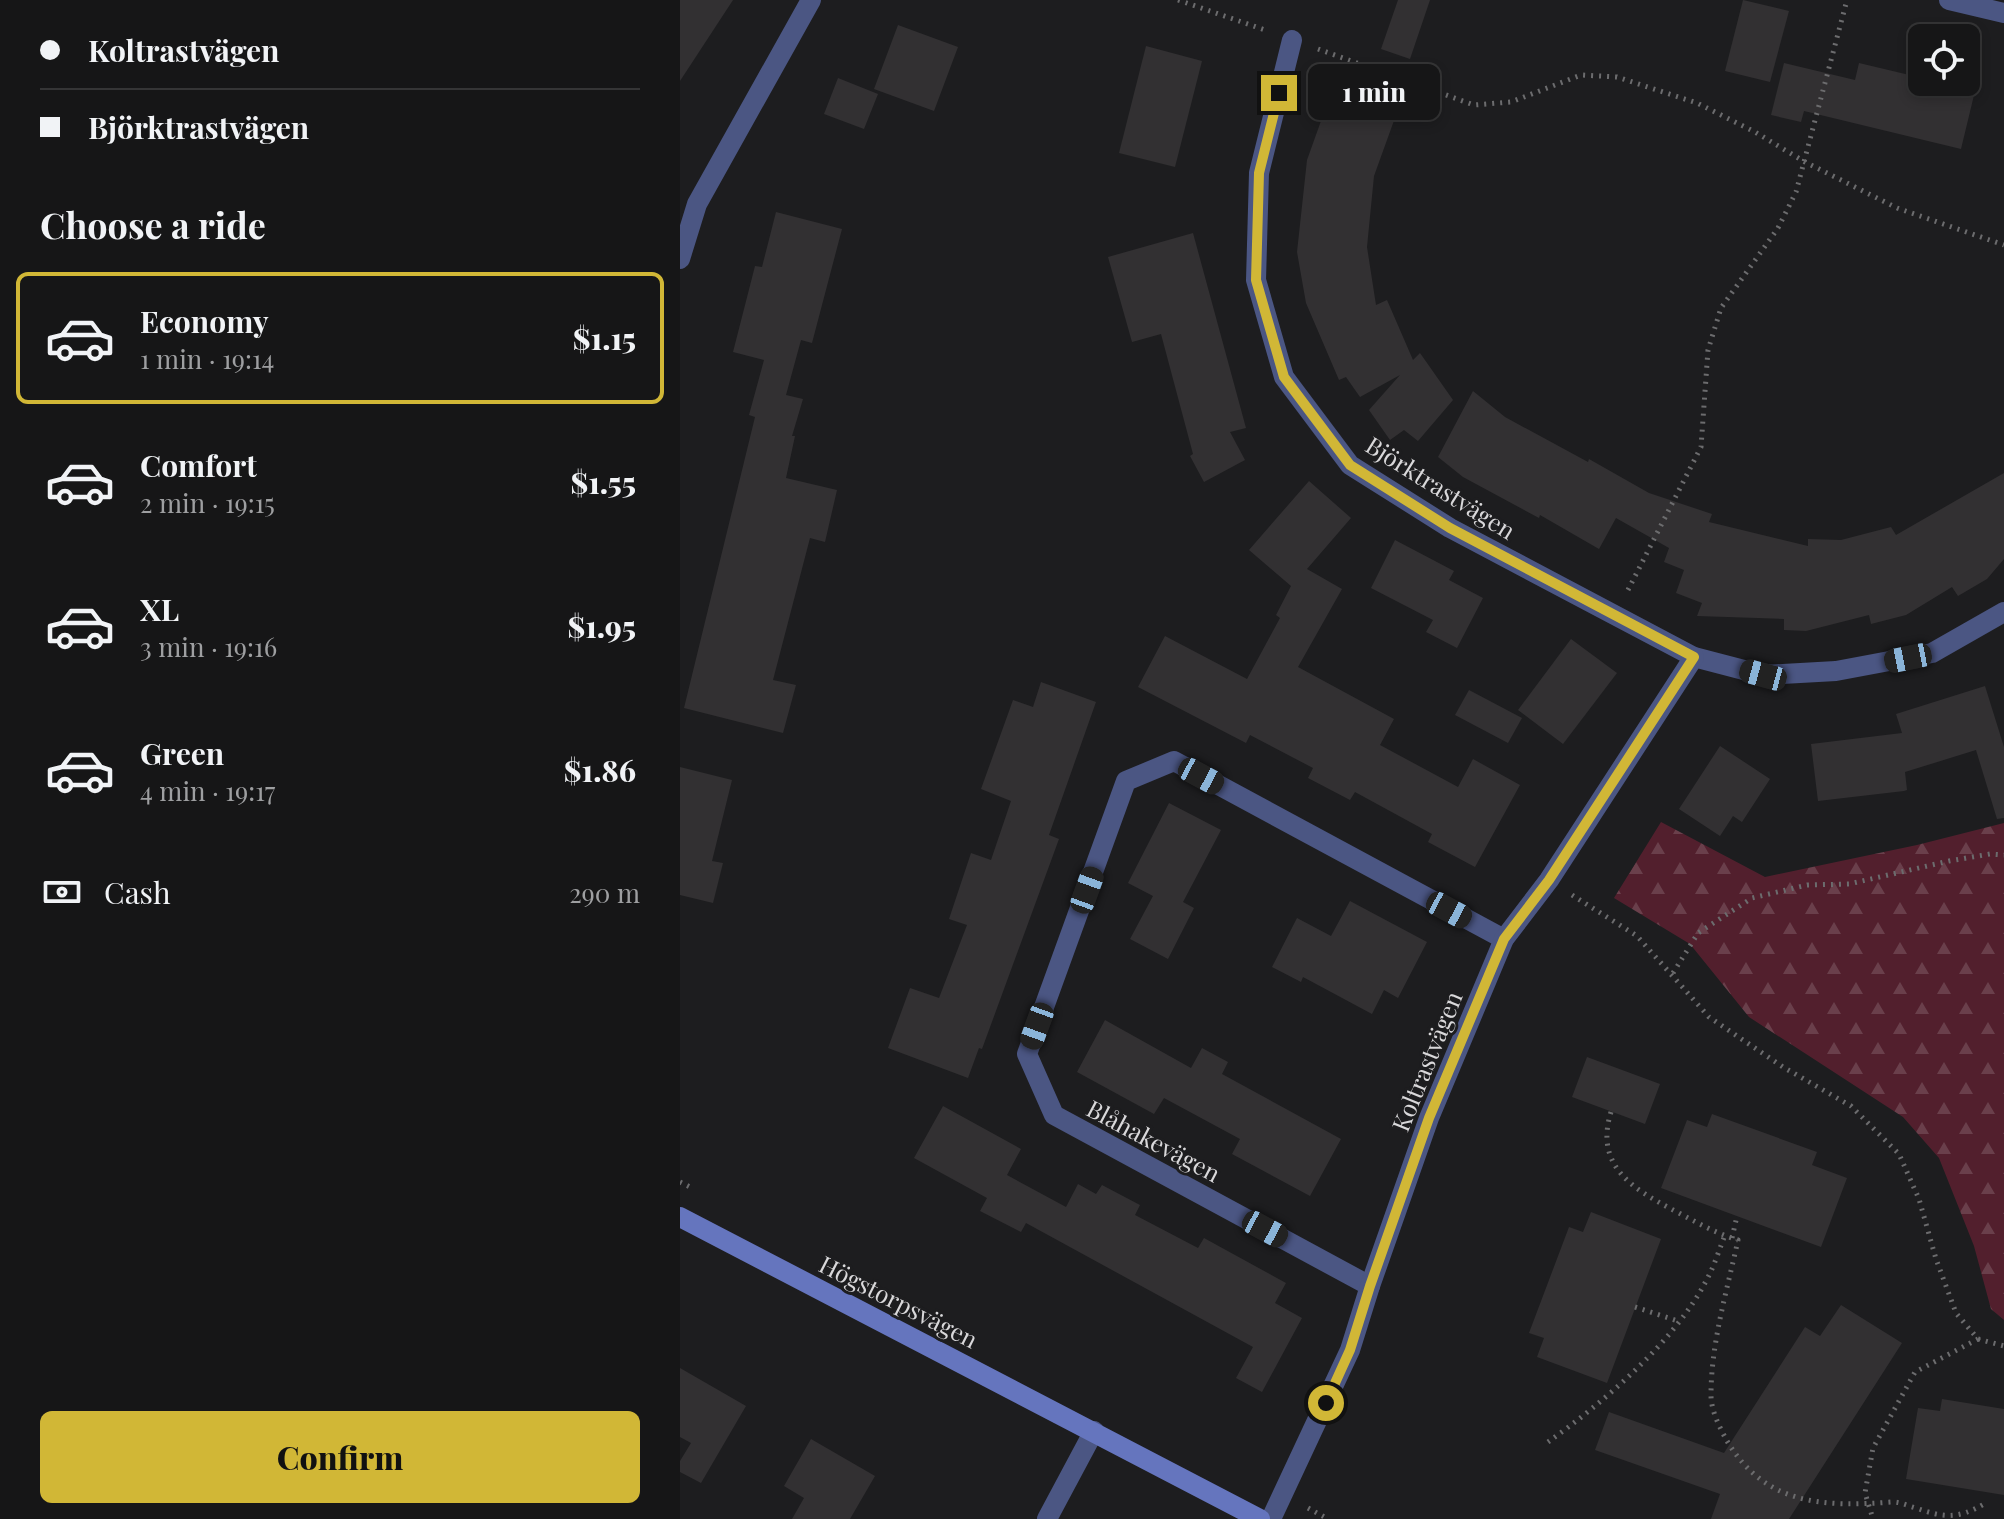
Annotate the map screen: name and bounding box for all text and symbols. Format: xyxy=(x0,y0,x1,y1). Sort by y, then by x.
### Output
map controls xyxy=(1908,24,1980,96)
button: locate xyxy=(1908,24,1980,96)
text: Koltrastvägen xyxy=(88,30,279,70)
callout: 1 min xyxy=(1307,65,1439,121)
text: 1 min xyxy=(1342,74,1406,109)
route end xyxy=(1261,75,1297,111)
text: Björktrastvägen xyxy=(88,107,309,147)
text: Choose a ride xyxy=(40,200,266,248)
text: Economy xyxy=(140,301,269,341)
icon: car xyxy=(44,302,116,374)
text: $1.15 xyxy=(573,318,636,358)
text: 1 min · 19:14 xyxy=(140,341,274,376)
street label: Björktrastvägen xyxy=(1360,428,1522,546)
text: Comfort xyxy=(140,445,257,485)
icon: car xyxy=(44,446,116,518)
text: $1.55 xyxy=(570,462,636,502)
text: 2 min · 19:15 xyxy=(140,485,275,520)
text: XL xyxy=(140,589,179,629)
icon: car xyxy=(44,590,116,662)
text: $1.95 xyxy=(567,606,636,646)
text: 3 min · 19:16 xyxy=(140,629,277,664)
car xyxy=(1882,642,1934,674)
car xyxy=(1737,657,1789,693)
text: Green xyxy=(140,733,224,773)
icon: car xyxy=(44,734,116,806)
text: $1.86 xyxy=(564,750,636,790)
car xyxy=(1174,754,1228,798)
text: 4 min · 19:17 xyxy=(140,773,275,808)
car xyxy=(1068,863,1106,917)
icon: cash xyxy=(40,870,84,914)
text: Cash xyxy=(104,872,171,912)
text: 290 m xyxy=(569,875,640,910)
car xyxy=(1422,888,1476,932)
street label: Koltrastvägen xyxy=(1383,986,1469,1136)
car xyxy=(1018,999,1056,1053)
street label: Blåhakevägen xyxy=(1082,1091,1226,1189)
car xyxy=(1238,1207,1292,1251)
street label: Högstorpsvägen xyxy=(814,1247,984,1355)
route start xyxy=(1308,1385,1344,1421)
button: Confirm xyxy=(40,1411,640,1503)

